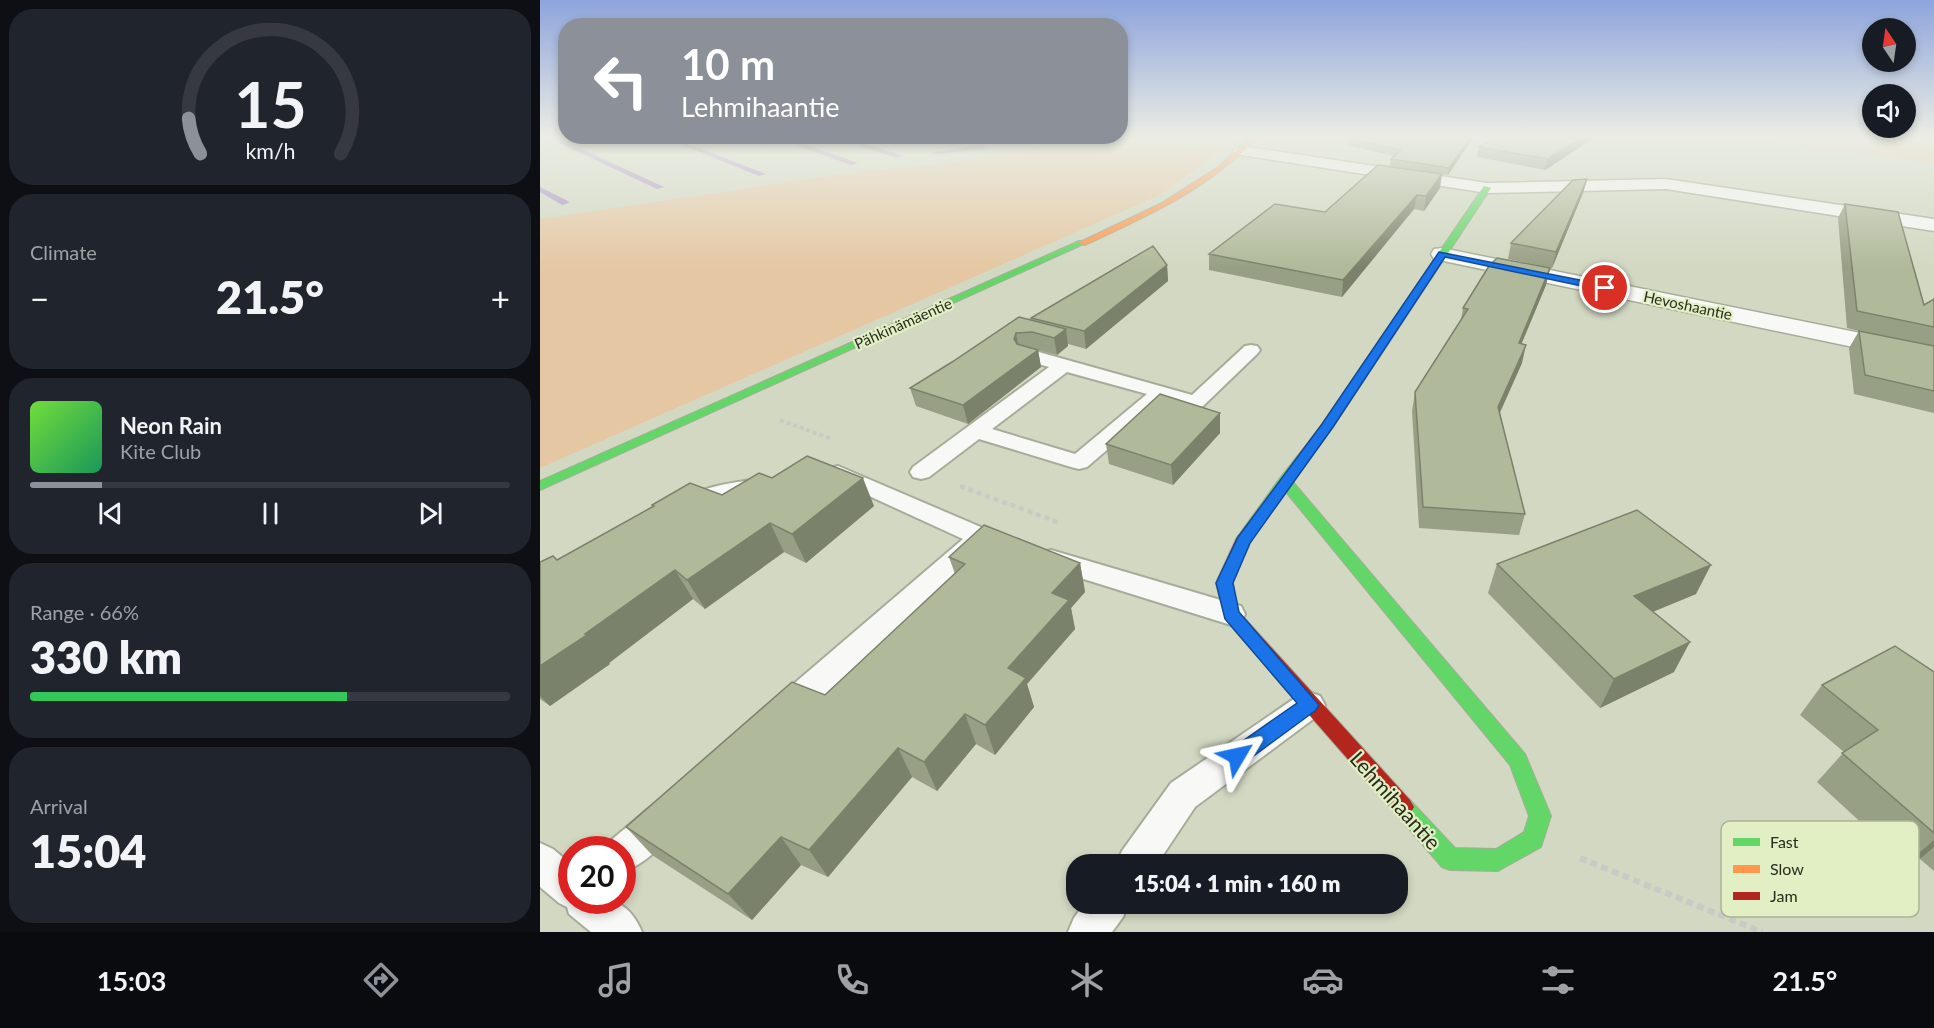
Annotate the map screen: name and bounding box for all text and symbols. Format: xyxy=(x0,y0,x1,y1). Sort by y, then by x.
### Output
north arrow xyxy=(1862,18,1916,72)
map controls xyxy=(1862,18,1916,138)
text: 10 m xyxy=(681,39,775,89)
icon: left xyxy=(582,42,660,120)
text: 15 xyxy=(234,66,306,141)
button: sound xyxy=(1862,84,1916,138)
text: Lehmihaantie xyxy=(681,90,840,123)
text: km/h xyxy=(245,138,295,164)
text: Climate xyxy=(30,240,97,264)
pin xyxy=(1579,262,1630,313)
text: 21.5° xyxy=(216,270,324,324)
icon: arrive xyxy=(1588,271,1621,304)
text: − xyxy=(30,278,49,318)
text: + xyxy=(491,278,510,318)
street label: Hevoshaantie xyxy=(1642,287,1734,323)
street label: Pähkinämäentie xyxy=(851,293,955,353)
text: Neon Rain xyxy=(120,412,222,439)
text: Kite Club xyxy=(120,439,201,463)
icon: previous xyxy=(94,497,127,530)
icon: pause xyxy=(254,497,287,530)
icon: next xyxy=(414,497,447,530)
text: Range · 66% xyxy=(30,600,139,624)
text: 330 km xyxy=(30,630,182,684)
position arrow xyxy=(1205,724,1269,788)
street label: Lehmihaantie xyxy=(1345,746,1447,854)
text: Arrival xyxy=(30,794,88,818)
legend xyxy=(1721,821,1919,917)
text: 15:04 xyxy=(30,824,146,878)
text: Fast xyxy=(1770,832,1799,851)
speed limit sign: 20 xyxy=(558,836,636,914)
text: Slow xyxy=(1770,859,1804,878)
text: 15:04 · 1 min · 160 m xyxy=(1134,870,1340,897)
text: Jam xyxy=(1770,886,1798,905)
icon: directions xyxy=(360,959,402,1001)
icon: music xyxy=(595,959,637,1001)
icon: phone xyxy=(831,959,873,1001)
icon: climate xyxy=(1066,959,1108,1001)
icon: car xyxy=(1302,959,1344,1001)
icon: filters xyxy=(1537,959,1579,1001)
text: 15:03 xyxy=(97,964,166,997)
text: 21.5° xyxy=(1773,964,1837,997)

